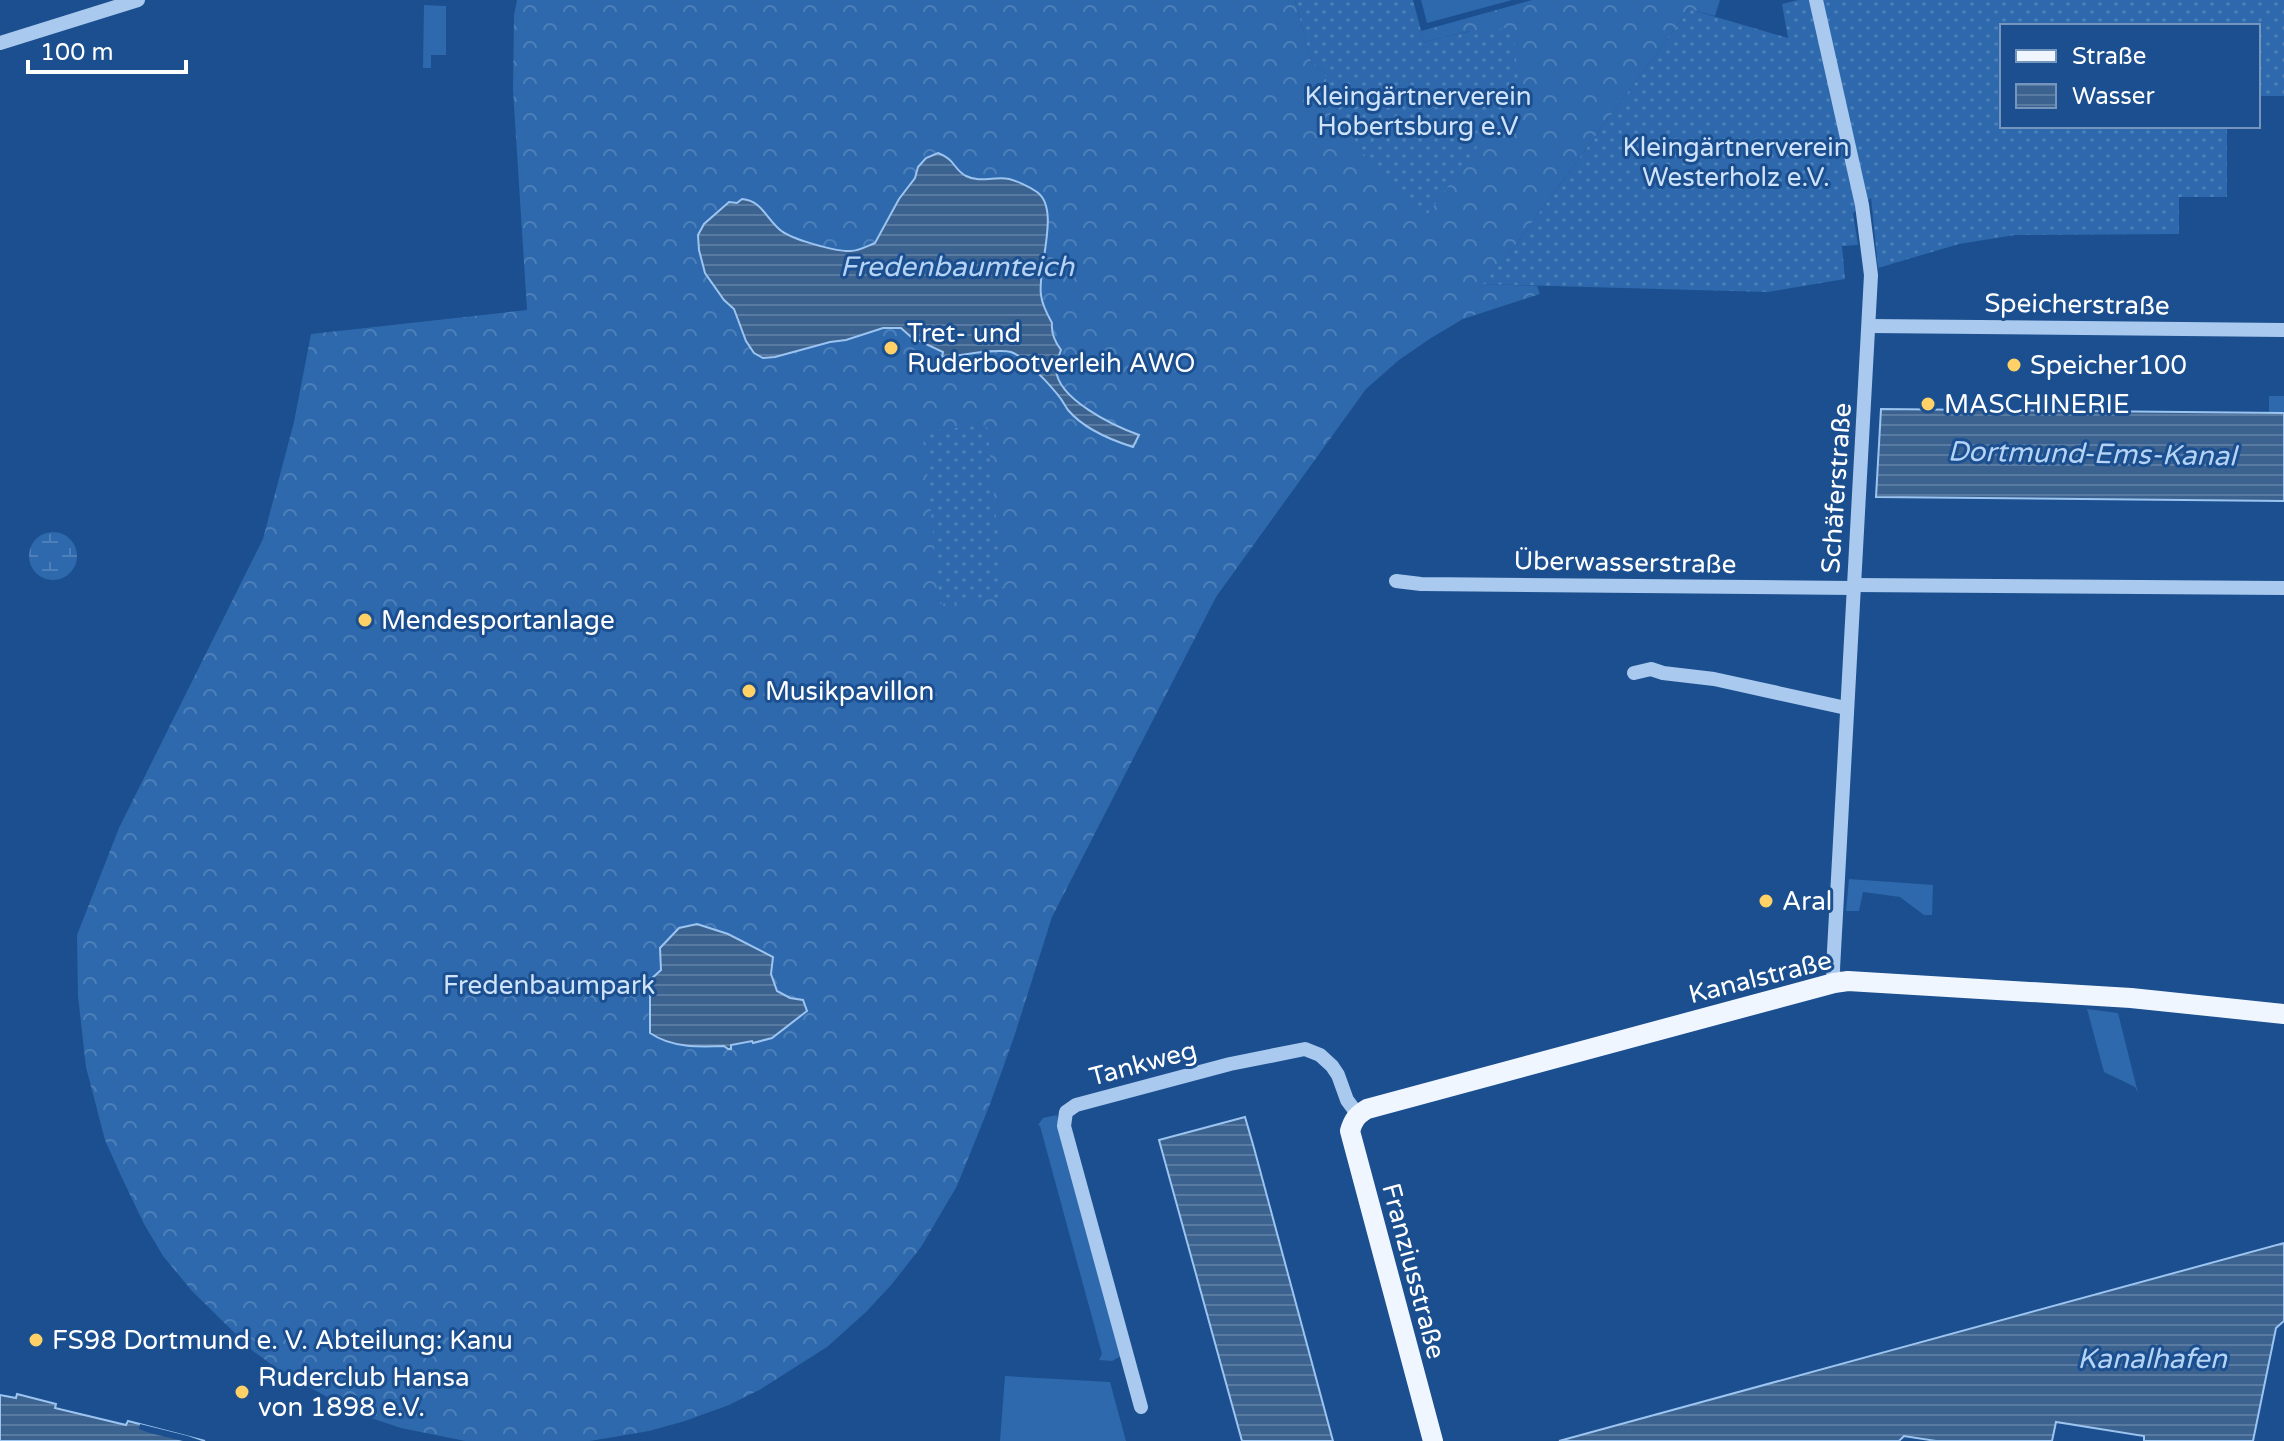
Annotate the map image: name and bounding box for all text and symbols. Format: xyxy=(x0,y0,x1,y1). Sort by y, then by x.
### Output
scale bar xyxy=(28,24,186,74)
legend xyxy=(2000,24,2260,128)
text: 100 m xyxy=(40,38,114,67)
text: Straße xyxy=(2072,42,2146,71)
park label: Kleingärtnerverein Hobertsburg e.V xyxy=(1304,81,1532,142)
text: Wasser xyxy=(2072,82,2155,111)
park label: Kleingärtnerverein Westerholz e.V. xyxy=(1622,132,1850,193)
water label: Fredenbaumteich xyxy=(840,250,1075,284)
street label: Speicherstraße xyxy=(1984,287,2170,322)
place label: Tret- und Ruderbootverleih AWO xyxy=(907,318,1195,379)
marker: Tret- und Ruderbootverleih AWO xyxy=(882,339,900,357)
place label: Speicher100 xyxy=(2030,350,2187,381)
marker: Speicher100 xyxy=(2005,356,2023,374)
place label: MASCHINERIE xyxy=(1944,389,2130,420)
marker: MASCHINERIE xyxy=(1919,395,1937,413)
street label: Schäferstraße xyxy=(1815,402,1858,575)
water label: Dortmund-Ems-Kanal xyxy=(1947,434,2240,474)
street label: Überwasserstraße xyxy=(1513,545,1737,580)
place label: Mendesportanlage xyxy=(381,605,615,636)
marker: Mendesportanlage xyxy=(356,611,374,629)
place label: Musikpavillon xyxy=(765,676,934,707)
marker: Musikpavillon xyxy=(740,682,758,700)
place label: Aral xyxy=(1782,886,1832,917)
marker: Aral xyxy=(1757,892,1775,910)
street label: Kanalstraße xyxy=(1685,945,1835,1010)
park label: Fredenbaumpark xyxy=(443,970,655,1001)
street label: Tankweg xyxy=(1086,1034,1200,1093)
street label: Franziusstraße xyxy=(1375,1180,1452,1362)
place label: FS98 Dortmund e. V. Abteilung: Kanu xyxy=(52,1325,513,1356)
marker: FS98 Dortmund e. V. Abteilung: Kanu xyxy=(27,1331,45,1349)
water label: Kanalhafen xyxy=(2077,1342,2228,1376)
place label: Ruderclub Hansa von 1898 e.V. xyxy=(258,1362,470,1423)
marker: Ruderclub Hansa von 1898 e.V. xyxy=(233,1383,251,1401)

